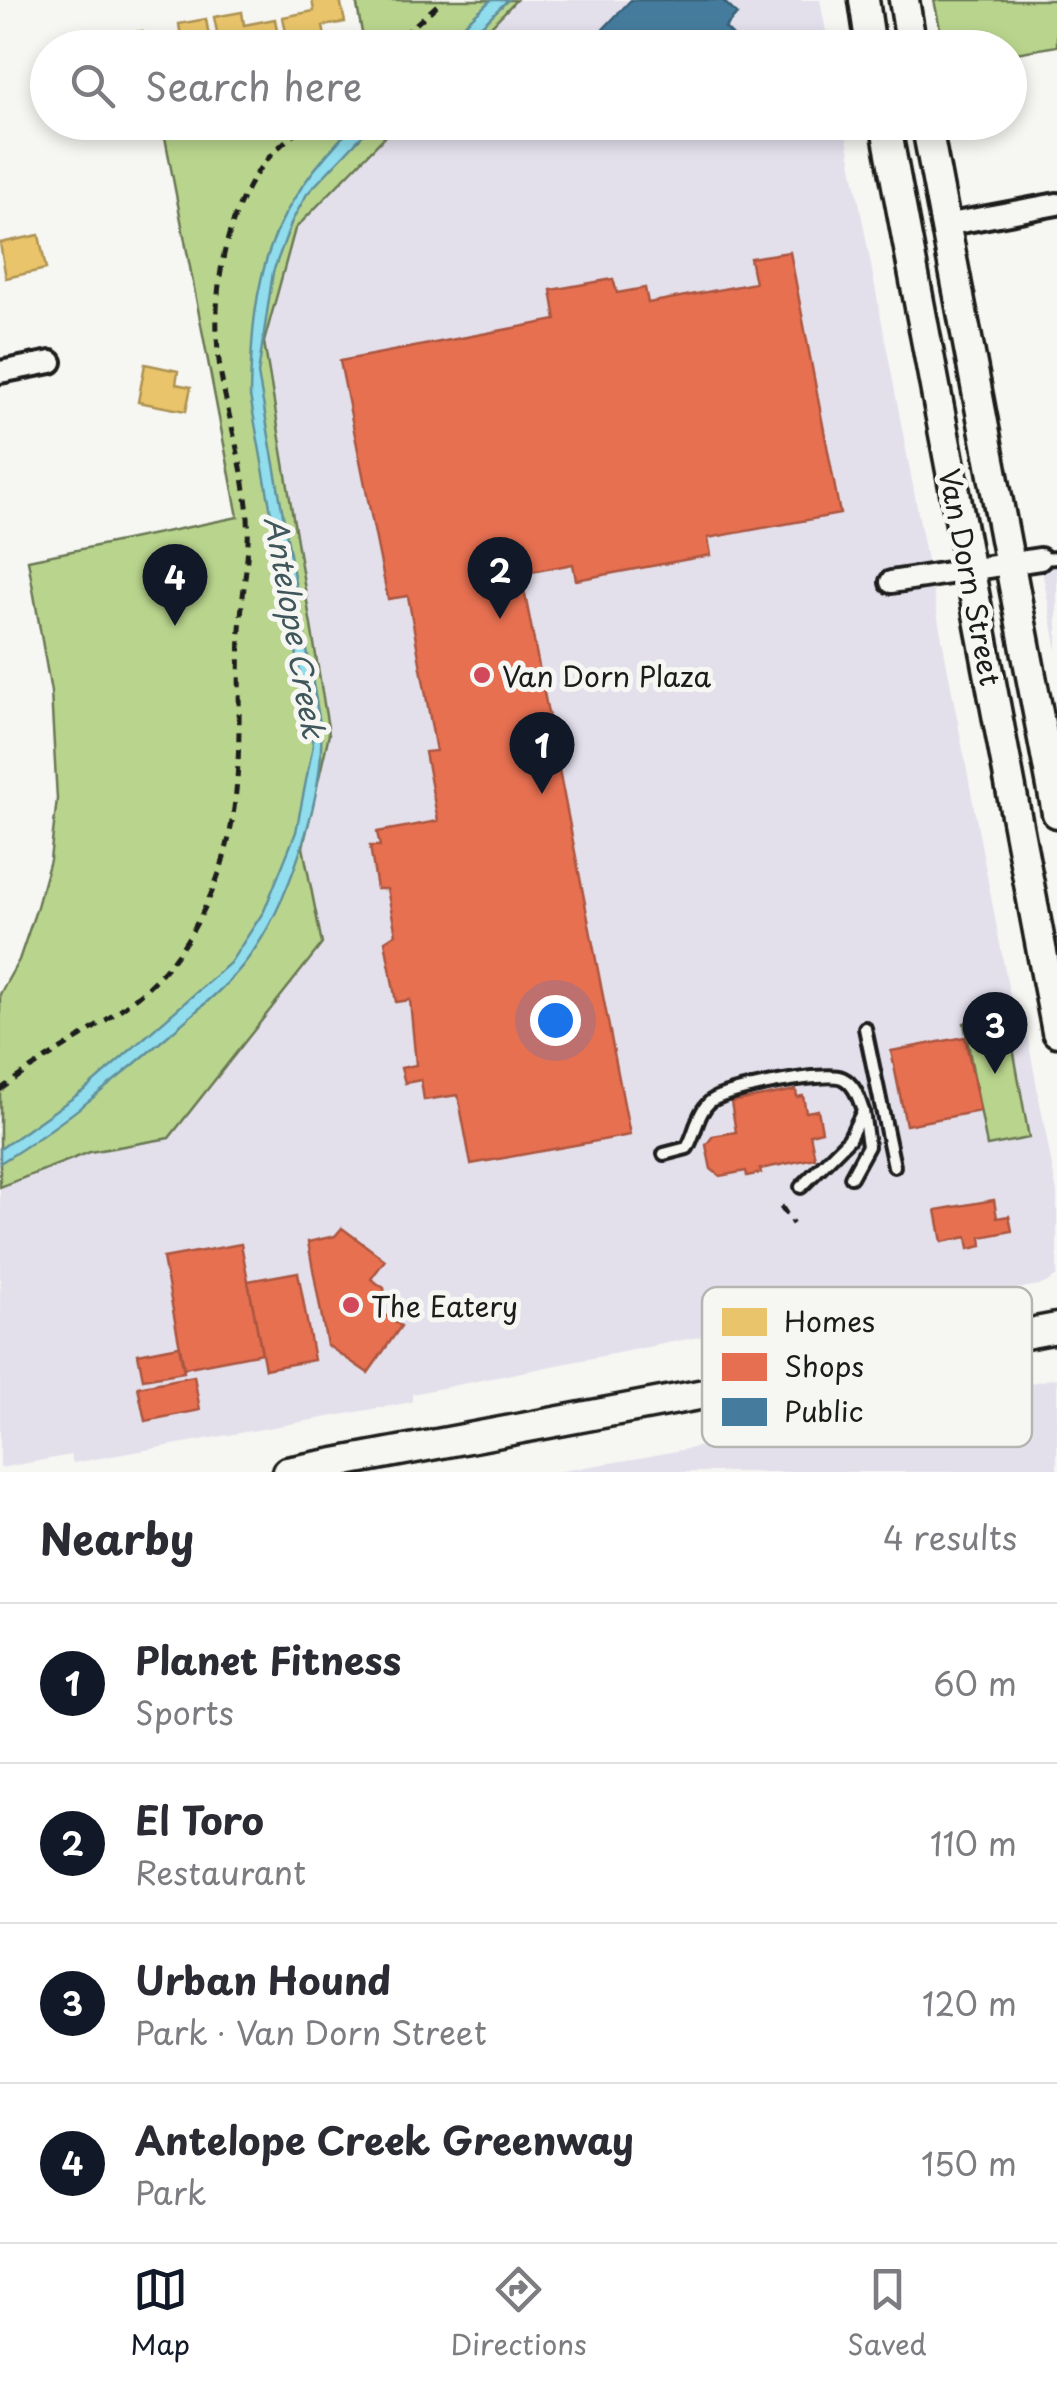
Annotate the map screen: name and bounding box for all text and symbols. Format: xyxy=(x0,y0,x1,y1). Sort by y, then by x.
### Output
search box xyxy=(30,30,1027,140)
text: Search here xyxy=(145,57,362,114)
icon: search xyxy=(65,58,120,113)
street label: Van Dorn Street xyxy=(929,465,1013,689)
water label: Antelope Creek xyxy=(254,512,338,743)
pin: 2 xyxy=(468,536,532,619)
pin: 4 xyxy=(142,544,208,626)
place label: Van Dorn Plaza xyxy=(502,654,711,697)
marker: Van Dorn Plaza xyxy=(471,664,493,686)
pin: 1 xyxy=(510,712,574,794)
pin: 3 xyxy=(962,992,1028,1074)
your location xyxy=(530,995,581,1046)
place label: The Eatery xyxy=(371,1284,518,1327)
legend xyxy=(702,1287,1032,1447)
marker: The Eatery xyxy=(340,1294,362,1316)
text: Homes xyxy=(784,1299,875,1342)
text: Shops xyxy=(784,1344,864,1387)
text: Public xyxy=(784,1389,863,1432)
text: Nearby xyxy=(40,1506,194,1569)
text: 4 results xyxy=(883,1513,1017,1561)
text: Planet Fitness xyxy=(135,1631,401,1688)
text: 1 xyxy=(65,1659,80,1707)
text: 60 m xyxy=(933,1659,1017,1707)
text: Sports xyxy=(135,1688,234,1736)
text: El Toro xyxy=(135,1791,264,1848)
text: 2 xyxy=(61,1819,84,1867)
text: 110 m xyxy=(930,1819,1017,1867)
text: Restaurant xyxy=(135,1848,306,1896)
text: Urban Hound xyxy=(135,1951,391,2008)
text: 3 xyxy=(62,1979,83,2027)
text: 120 m xyxy=(922,1979,1017,2027)
text: Park · Van Dorn Street xyxy=(135,2008,487,2056)
text: Antelope Creek Greenway xyxy=(135,2111,634,2168)
text: 4 xyxy=(62,2139,83,2187)
text: 150 m xyxy=(921,2139,1017,2187)
text: Park xyxy=(135,2168,207,2216)
tab: Map xyxy=(130,2262,190,2365)
tab: Directions xyxy=(451,2262,587,2365)
tab: Saved xyxy=(847,2262,927,2365)

